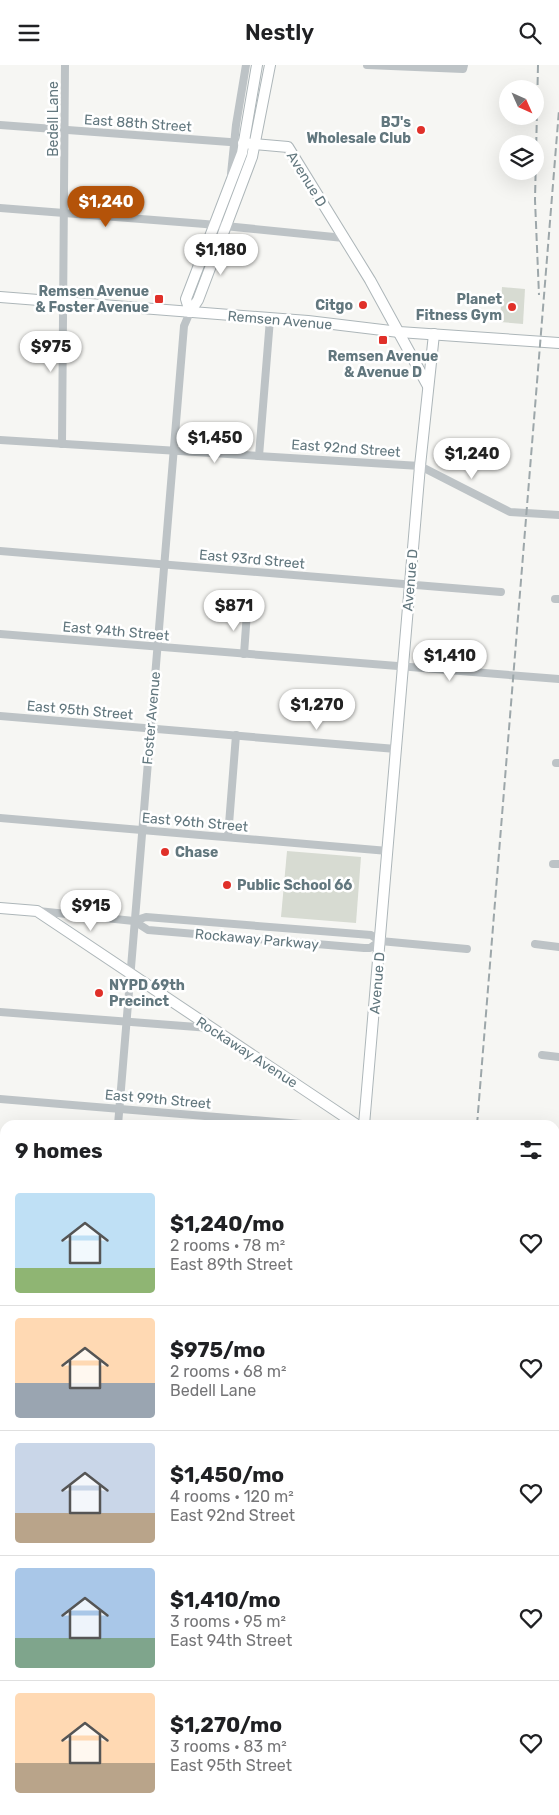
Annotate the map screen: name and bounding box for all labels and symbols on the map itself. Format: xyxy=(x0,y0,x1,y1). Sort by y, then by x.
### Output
north arrow xyxy=(499,80,544,125)
street label: Bedell Lane xyxy=(45,81,62,157)
street label: East 88th Street xyxy=(84,111,193,136)
place label: BJ's Wholesale Club xyxy=(306,114,411,147)
marker: BJ's Wholesale Club xyxy=(415,124,427,136)
street label: Avenue D xyxy=(283,148,330,210)
pin: $1,240 xyxy=(65,185,147,228)
pin: $1,180 xyxy=(180,233,262,276)
place label: Remsen Avenue & Foster Avenue xyxy=(35,283,149,316)
place label: Planet Fitness Gym xyxy=(416,291,502,324)
marker: Remsen Avenue & Foster Avenue xyxy=(153,293,165,305)
place label: Citgo xyxy=(315,297,353,314)
marker: Citgo xyxy=(357,299,369,311)
marker: Planet Fitness Gym xyxy=(506,301,518,313)
street label: Remsen Avenue xyxy=(227,307,333,334)
pin: $975 xyxy=(21,331,81,373)
marker: Remsen Avenue & Avenue D xyxy=(377,334,389,346)
place label: Remsen Avenue & Avenue D xyxy=(328,348,438,381)
pin: $1,450 xyxy=(174,421,256,464)
street label: East 92nd Street xyxy=(291,436,402,461)
pin: $1,240 xyxy=(431,437,513,480)
street label: East 93rd Street xyxy=(198,546,306,573)
street label: Avenue D xyxy=(399,548,422,612)
pin: $871 xyxy=(204,589,264,632)
street label: East 94th Street xyxy=(62,618,170,645)
pin: $1,410 xyxy=(409,639,491,682)
street label: Foster Avenue xyxy=(139,671,164,765)
pin: $1,270 xyxy=(276,689,358,731)
street label: East 95th Street xyxy=(26,697,134,724)
street label: East 96th Street xyxy=(141,809,249,836)
place label: Chase xyxy=(175,844,218,861)
marker: Chase xyxy=(159,846,171,858)
place label: Public School 66 xyxy=(237,877,353,894)
marker: Public School 66 xyxy=(221,879,233,891)
pin: $915 xyxy=(61,889,121,932)
street label: Rockaway Parkway xyxy=(194,926,320,953)
street label: Avenue D xyxy=(366,951,389,1015)
place label: NYPD 69th Precinct xyxy=(109,977,185,1010)
marker: NYPD 69th Precinct xyxy=(93,987,105,999)
street label: Rockaway Avenue xyxy=(193,1013,301,1092)
street label: East 99th Street xyxy=(104,1086,212,1113)

